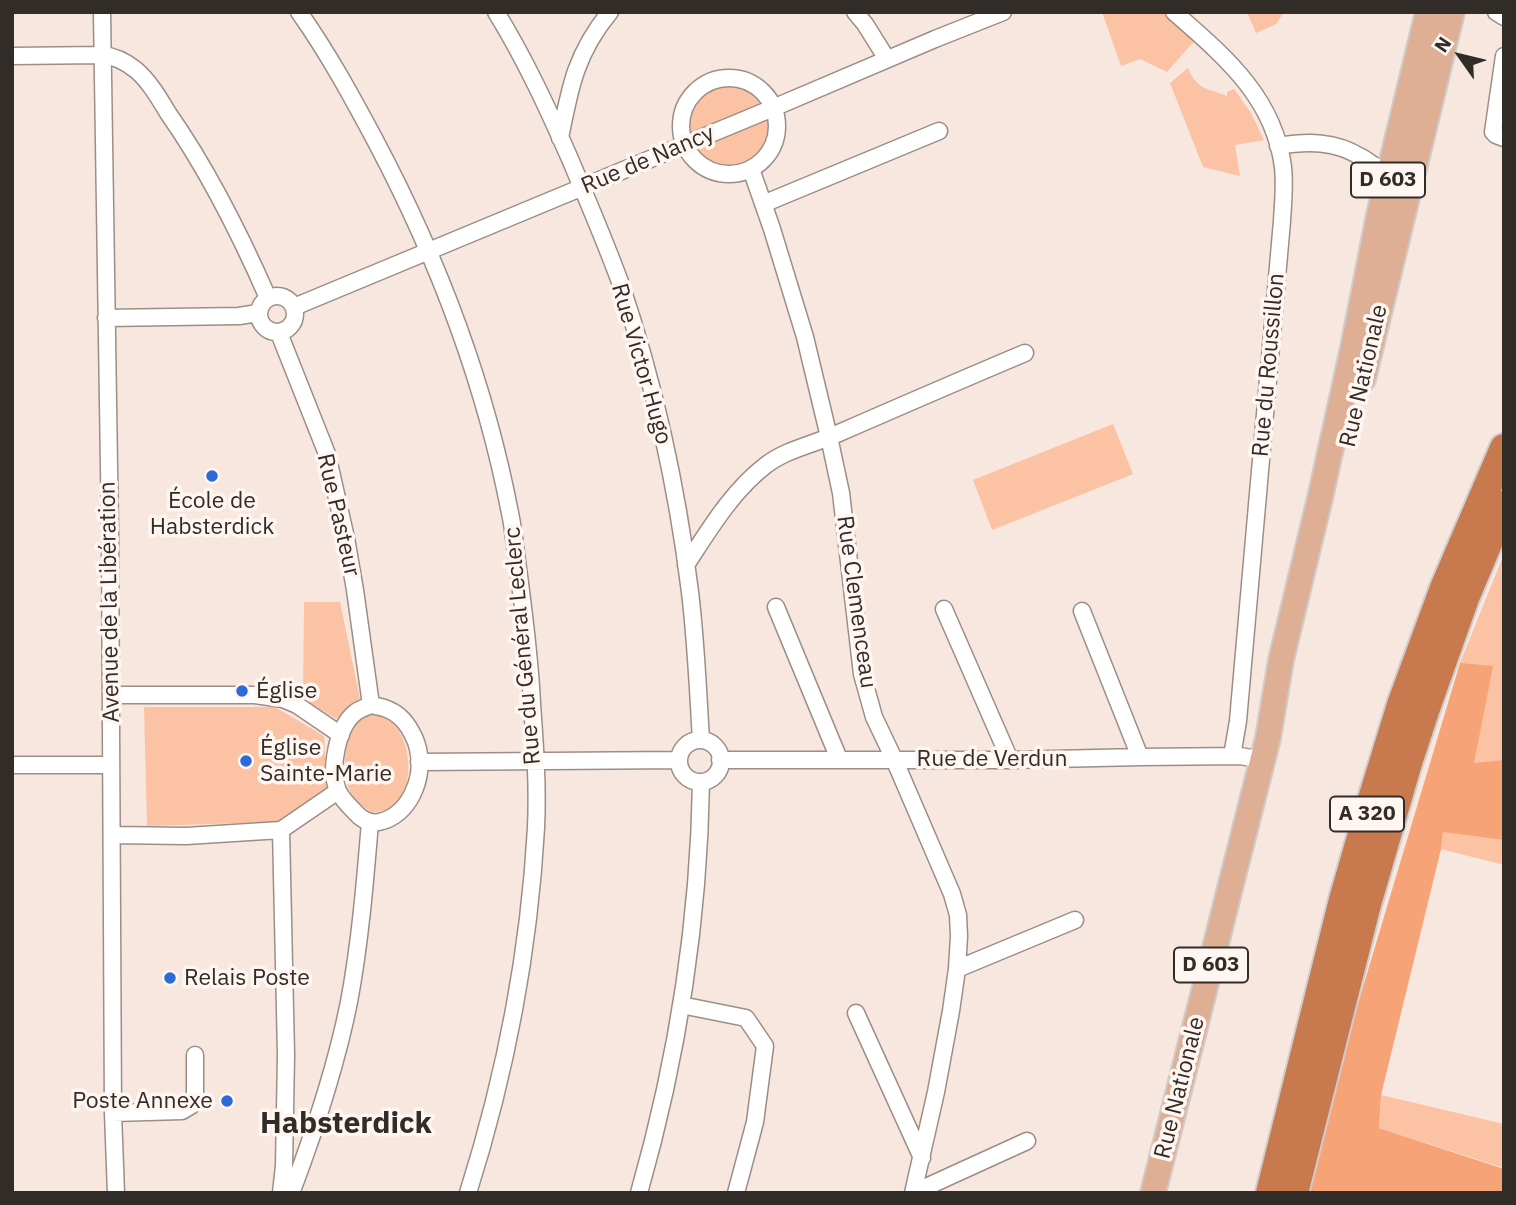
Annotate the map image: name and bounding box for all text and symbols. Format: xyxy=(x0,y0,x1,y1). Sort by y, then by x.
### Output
north arrow xyxy=(1425,21,1495,91)
text: N xyxy=(1429,32,1456,57)
street label: Rue de Nancy xyxy=(577,120,719,200)
road number: D 603 xyxy=(1351,162,1425,198)
street label: Rue du Roussillon xyxy=(1247,272,1291,458)
street label: Rue Victor Hugo xyxy=(605,280,677,448)
street label: Rue Nationale xyxy=(1334,302,1394,450)
street label: Rue Pasteur xyxy=(310,451,366,579)
marker: École de Habsterdick xyxy=(204,468,220,484)
street label: Avenue de la Libération xyxy=(94,481,126,723)
place label: École de Habsterdick xyxy=(150,487,274,541)
street label: Rue Clemenceau xyxy=(830,514,882,690)
street label: Rue du Général Leclerc xyxy=(499,526,547,766)
place label: Église xyxy=(256,677,317,705)
marker: Église xyxy=(234,683,250,699)
place label: Église Sainte-Marie xyxy=(260,734,392,788)
street label: Rue de Verdun xyxy=(917,745,1067,773)
marker: Église Sainte-Marie xyxy=(238,753,254,769)
road number: A 320 xyxy=(1330,796,1404,832)
road number: D 603 xyxy=(1174,948,1248,982)
place label: Relais Poste xyxy=(184,964,310,992)
marker: Relais Poste xyxy=(162,970,178,986)
street label: Rue Nationale xyxy=(1149,1014,1211,1162)
place label: Poste Annexe xyxy=(72,1087,213,1115)
marker: Poste Annexe xyxy=(219,1093,235,1109)
district label: Habsterdick xyxy=(260,1106,432,1142)

